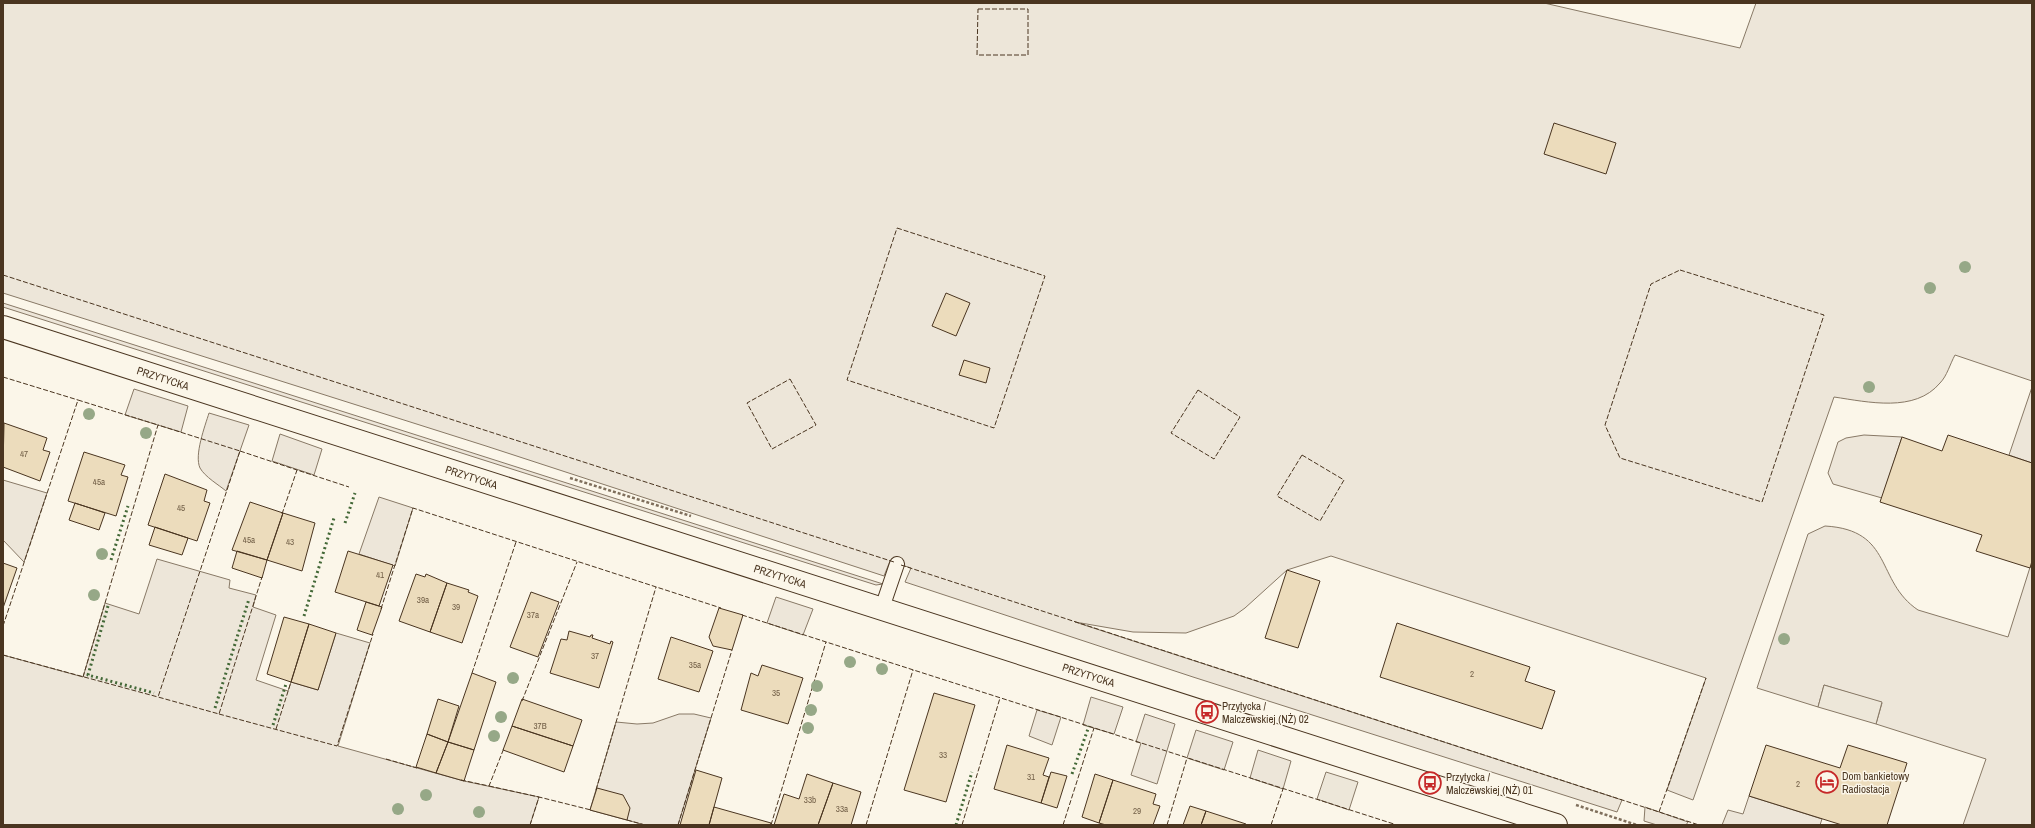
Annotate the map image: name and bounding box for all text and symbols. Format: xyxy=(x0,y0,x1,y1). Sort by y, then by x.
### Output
street label: PRZYTYCKA xyxy=(135,363,192,394)
house number: 47 xyxy=(20,448,28,460)
street label: PRZYTYCKA xyxy=(444,462,500,492)
house number: 45a xyxy=(93,476,105,488)
house number: 45 xyxy=(177,502,185,514)
house number: 45a xyxy=(243,534,255,546)
house number: 43 xyxy=(286,536,294,548)
street label: PRZYTYCKA xyxy=(752,561,809,591)
house number: 41 xyxy=(376,569,384,581)
house number: 39a xyxy=(417,594,429,606)
house number: 39 xyxy=(452,601,460,613)
house number: 37a xyxy=(527,609,539,621)
house number: 37 xyxy=(591,650,599,662)
house number: 35a xyxy=(689,659,701,671)
street label: PRZYTYCKA xyxy=(1061,660,1117,690)
house number: 2 xyxy=(1470,668,1474,680)
house number: 35 xyxy=(772,687,780,699)
bus stop icon: Przytycka / Malczewskiej (NŻ) 02 xyxy=(1194,699,1220,725)
place label: Przytycka / Malczewskiej (NŻ) 02 xyxy=(1222,699,1309,726)
house number: 37B xyxy=(533,720,547,732)
house number: 33 xyxy=(939,749,947,761)
hotel icon: Dom bankietowy Radiostacja xyxy=(1814,769,1840,795)
place label: Dom bankietowy Radiostacja xyxy=(1842,769,1910,796)
bus stop icon: Przytycka / Malczewskiej (NŻ) 01 xyxy=(1417,770,1443,796)
place label: Przytycka / Malczewskiej (NŻ) 01 xyxy=(1446,770,1533,797)
house number: 31 xyxy=(1027,771,1035,783)
house number: 2 xyxy=(1796,778,1800,790)
house number: 33b xyxy=(804,794,816,806)
house number: 33a xyxy=(836,803,848,815)
house number: 29 xyxy=(1133,805,1141,817)

